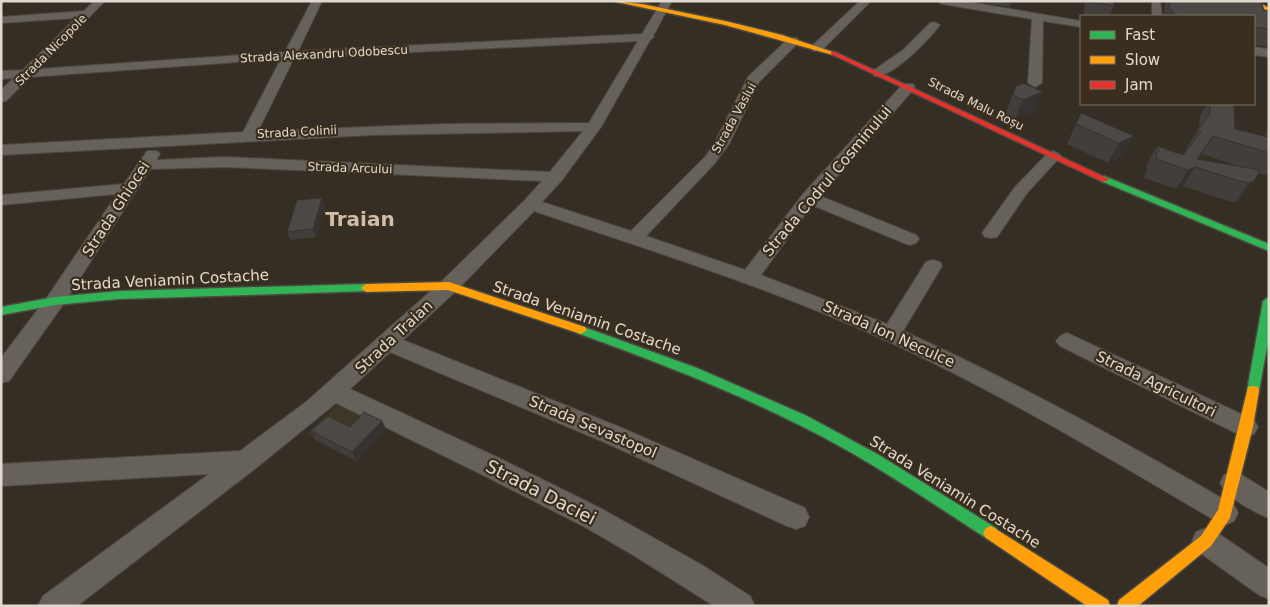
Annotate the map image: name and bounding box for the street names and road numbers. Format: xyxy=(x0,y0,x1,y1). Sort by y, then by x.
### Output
street label: Strada Nicopole xyxy=(12,11,90,89)
street label: Strada Alexandru Odobescu xyxy=(240,43,408,65)
street label: Strada Malu Roșu xyxy=(926,75,1026,133)
street label: Strada Vaslui xyxy=(709,80,759,156)
street label: Strada Codrul Cosminului xyxy=(759,102,895,260)
street label: Strada Colinii xyxy=(257,123,337,141)
street label: Strada Ghiocei xyxy=(78,158,154,260)
street label: Strada Arcului xyxy=(307,160,393,176)
street label: Strada Veniamin Costache xyxy=(71,266,269,294)
street label: Strada Veniamin Costache xyxy=(490,277,684,359)
street label: Strada Traian xyxy=(352,297,436,377)
street label: Strada Ion Neculce xyxy=(820,297,958,371)
street label: Strada Agricultori xyxy=(1093,347,1219,421)
street label: Strada Sevastopol xyxy=(527,392,659,462)
street label: Strada Veniamin Costache xyxy=(866,432,1044,552)
street label: Strada Daciei xyxy=(482,455,600,529)

